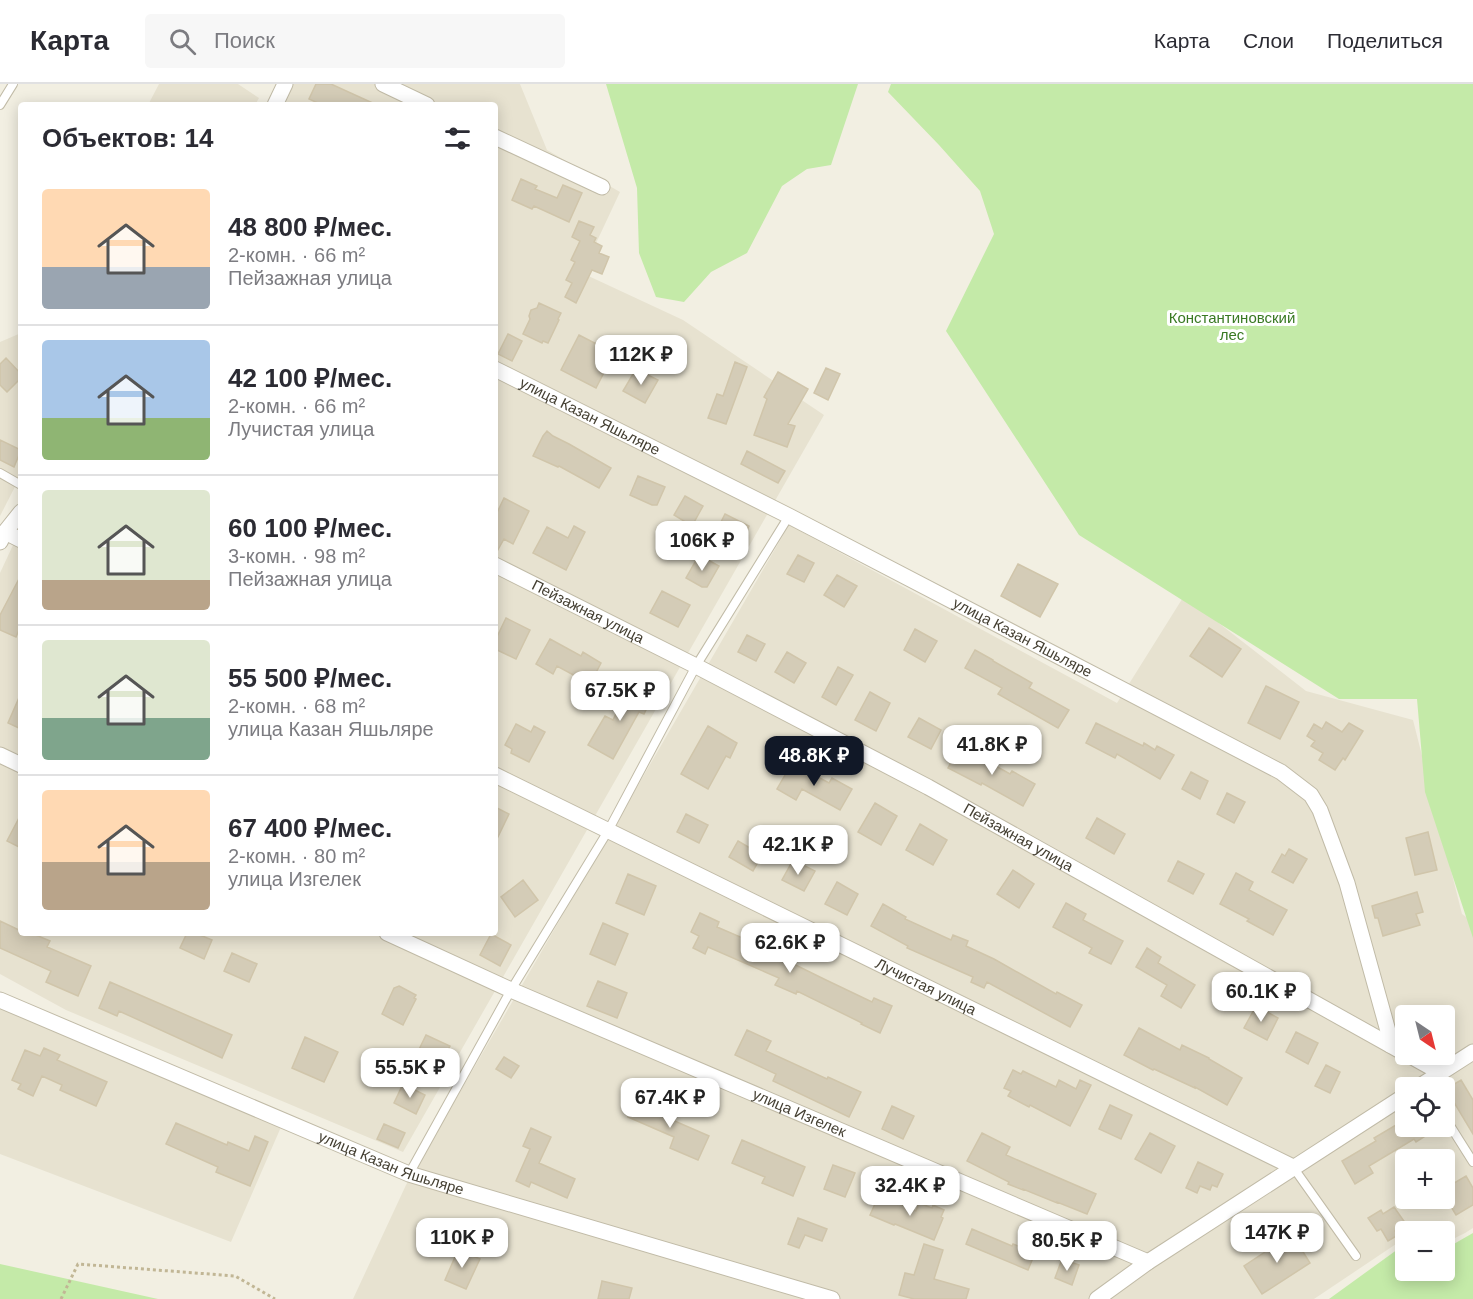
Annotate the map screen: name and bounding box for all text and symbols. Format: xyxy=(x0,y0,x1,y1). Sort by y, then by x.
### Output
search box xyxy=(145,14,565,68)
text: Карта xyxy=(30,25,109,56)
icon: search xyxy=(166,25,199,58)
text: Поиск xyxy=(214,28,275,53)
text: Карта xyxy=(1154,29,1210,52)
text: Слои xyxy=(1243,29,1294,52)
text: Поделиться xyxy=(1327,29,1443,52)
icon: filters xyxy=(441,122,474,155)
text: Объектов: 14 xyxy=(42,123,213,153)
text: 48 800 ₽/мес. xyxy=(228,212,392,242)
icon: home xyxy=(90,213,162,285)
text: 2-комн. · 66 m² xyxy=(228,244,365,266)
text: Пейзажная улица xyxy=(228,267,392,289)
park label: Константиновский лес xyxy=(1169,309,1295,343)
pin: 112K ₽ xyxy=(592,335,690,386)
text: 112K ₽ xyxy=(609,343,673,365)
text: 42 100 ₽/мес. xyxy=(228,363,392,393)
icon: home xyxy=(90,364,162,436)
street label: улица Казан Яшьляре xyxy=(517,374,663,458)
text: 2-комн. · 66 m² xyxy=(228,395,365,417)
text: Лучистая улица xyxy=(228,418,374,440)
text: 60 100 ₽/мес. xyxy=(228,513,392,543)
icon: home xyxy=(90,514,162,586)
pin: 106K ₽ xyxy=(653,521,751,572)
text: 106K ₽ xyxy=(669,529,735,551)
text: 3-комн. · 98 m² xyxy=(228,545,365,567)
text: Пейзажная улица xyxy=(228,568,392,590)
street label: Пейзажная улица xyxy=(529,576,648,647)
street label: улица Казан Яшьляре xyxy=(950,594,1095,680)
text: 55 500 ₽/мес. xyxy=(228,663,392,693)
icon: home xyxy=(90,664,162,736)
pin: 67.5K ₽ xyxy=(565,671,675,722)
text: 67.5K ₽ xyxy=(585,679,655,701)
text: 2-комн. · 68 m² xyxy=(228,695,365,717)
text: улица Казан Яшьляре xyxy=(228,718,434,740)
pin: 41.8K ₽ xyxy=(937,725,1047,776)
text: 41.8K ₽ xyxy=(957,733,1027,755)
pin: 48.8K ₽ xyxy=(759,736,869,787)
text: 48.8K ₽ xyxy=(779,744,849,766)
street label: Пейзажная улица xyxy=(961,800,1077,875)
text: 67 400 ₽/мес. xyxy=(228,813,392,843)
icon: home xyxy=(90,814,162,886)
pin: 42.1K ₽ xyxy=(743,825,853,876)
text: 42.1K ₽ xyxy=(763,833,833,855)
text: 2-комн. · 80 m² xyxy=(228,845,365,867)
text: улица Изгелек xyxy=(228,868,361,890)
pin: 62.6K ₽ xyxy=(735,923,845,974)
text: 62.6K ₽ xyxy=(755,931,825,953)
street label: Лучистая улица xyxy=(873,954,980,1018)
pin: 60.1K ₽ xyxy=(1206,972,1316,1023)
text: 60.1K ₽ xyxy=(1226,980,1296,1002)
north arrow xyxy=(1395,1005,1455,1065)
map controls xyxy=(1395,1005,1455,1281)
pin: 55.5K ₽ xyxy=(355,1048,465,1099)
text: 55.5K ₽ xyxy=(375,1056,445,1078)
button: locate xyxy=(1395,1077,1455,1137)
pin: 67.4K ₽ xyxy=(615,1078,725,1129)
street label: улица Изгелек xyxy=(750,1085,849,1140)
text: 67.4K ₽ xyxy=(635,1086,705,1108)
street label: улица Казан Яшьляре xyxy=(316,1127,466,1198)
button: + xyxy=(1395,1149,1455,1209)
pin: 32.4K ₽ xyxy=(855,1166,965,1217)
text: 32.4K ₽ xyxy=(875,1174,945,1196)
pin: 147K ₽ xyxy=(1228,1213,1326,1264)
pin: 110K ₽ xyxy=(413,1218,511,1269)
pin: 80.5K ₽ xyxy=(1012,1221,1122,1272)
text: 147K ₽ xyxy=(1244,1221,1310,1243)
button: − xyxy=(1395,1221,1455,1281)
text: 110K ₽ xyxy=(430,1226,494,1248)
text: 80.5K ₽ xyxy=(1032,1229,1102,1251)

